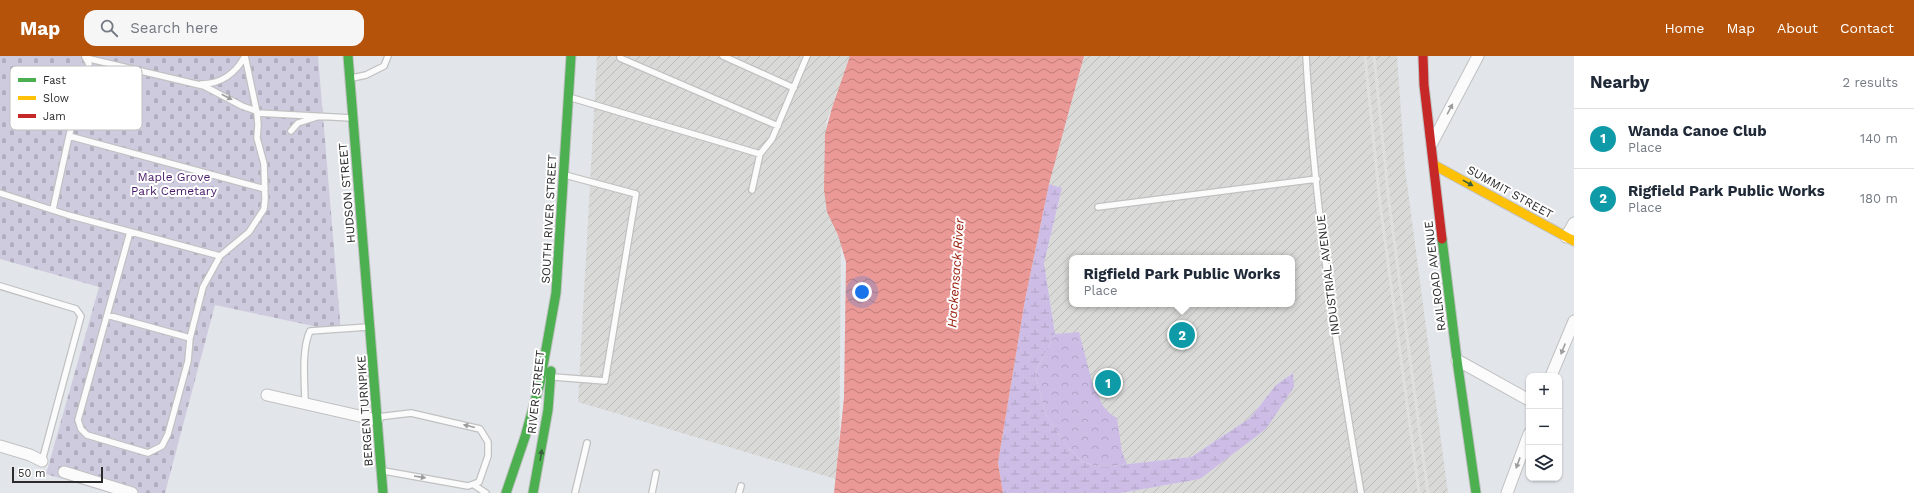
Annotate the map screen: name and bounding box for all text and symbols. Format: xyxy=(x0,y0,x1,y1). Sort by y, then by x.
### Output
search box xyxy=(84,10,364,46)
text: Map xyxy=(20,17,60,40)
icon: search xyxy=(98,17,120,39)
text: Search here xyxy=(130,19,218,37)
text: Home xyxy=(1664,20,1704,36)
text: Map xyxy=(1726,20,1755,36)
text: About xyxy=(1777,20,1818,36)
text: Contact xyxy=(1840,20,1894,36)
legend xyxy=(10,66,142,130)
text: Nearby xyxy=(1590,72,1649,92)
text: Fast xyxy=(43,74,66,87)
text: 2 results xyxy=(1843,75,1898,90)
text: Slow xyxy=(43,92,69,105)
one-way arrow xyxy=(221,94,232,101)
one-way arrow xyxy=(1447,103,1453,115)
text: Jam xyxy=(43,110,66,123)
text: Wanda Canoe Club xyxy=(1628,122,1767,140)
text: 1 xyxy=(1600,131,1606,146)
text: 140 m xyxy=(1860,131,1898,146)
text: Place xyxy=(1628,140,1662,155)
street label: HUDSON STREET xyxy=(336,142,358,244)
street label: SOUTH RIVER STREET xyxy=(539,154,559,284)
street label: SUMMIT STREET xyxy=(1464,163,1556,221)
park label: Maple Grove Park Cemetary xyxy=(131,170,218,198)
one-way arrow xyxy=(1463,180,1474,187)
text: Rigfield Park Public Works xyxy=(1628,182,1825,200)
text: 2 xyxy=(1599,191,1607,206)
text: 180 m xyxy=(1860,191,1898,206)
text: Place xyxy=(1628,200,1662,215)
street label: INDUSTRIAL AVENUE xyxy=(1314,213,1342,336)
water label: Hackensack River xyxy=(944,217,967,328)
street label: RAILROAD AVENUE xyxy=(1421,220,1449,332)
popup xyxy=(1069,255,1295,307)
text: Rigfield Park Public Works xyxy=(1084,265,1280,283)
your location xyxy=(852,282,872,302)
text: Place xyxy=(1084,283,1118,298)
pin: 2 xyxy=(1169,320,1195,350)
one-way arrow xyxy=(1559,343,1565,355)
street label: RIVER STREET xyxy=(525,349,547,435)
street label: BERGEN TURNPIKE xyxy=(354,355,376,467)
pin: 1 xyxy=(1095,368,1121,398)
map controls xyxy=(1526,373,1562,481)
button: + xyxy=(1526,373,1562,409)
button: − xyxy=(1526,409,1562,445)
one-way arrow xyxy=(463,423,475,429)
button: layers xyxy=(1526,445,1562,481)
one-way arrow xyxy=(538,449,544,461)
one-way arrow xyxy=(1515,458,1521,470)
scale bar xyxy=(12,465,103,484)
text: 50 m xyxy=(18,467,45,480)
one-way arrow xyxy=(414,474,426,480)

